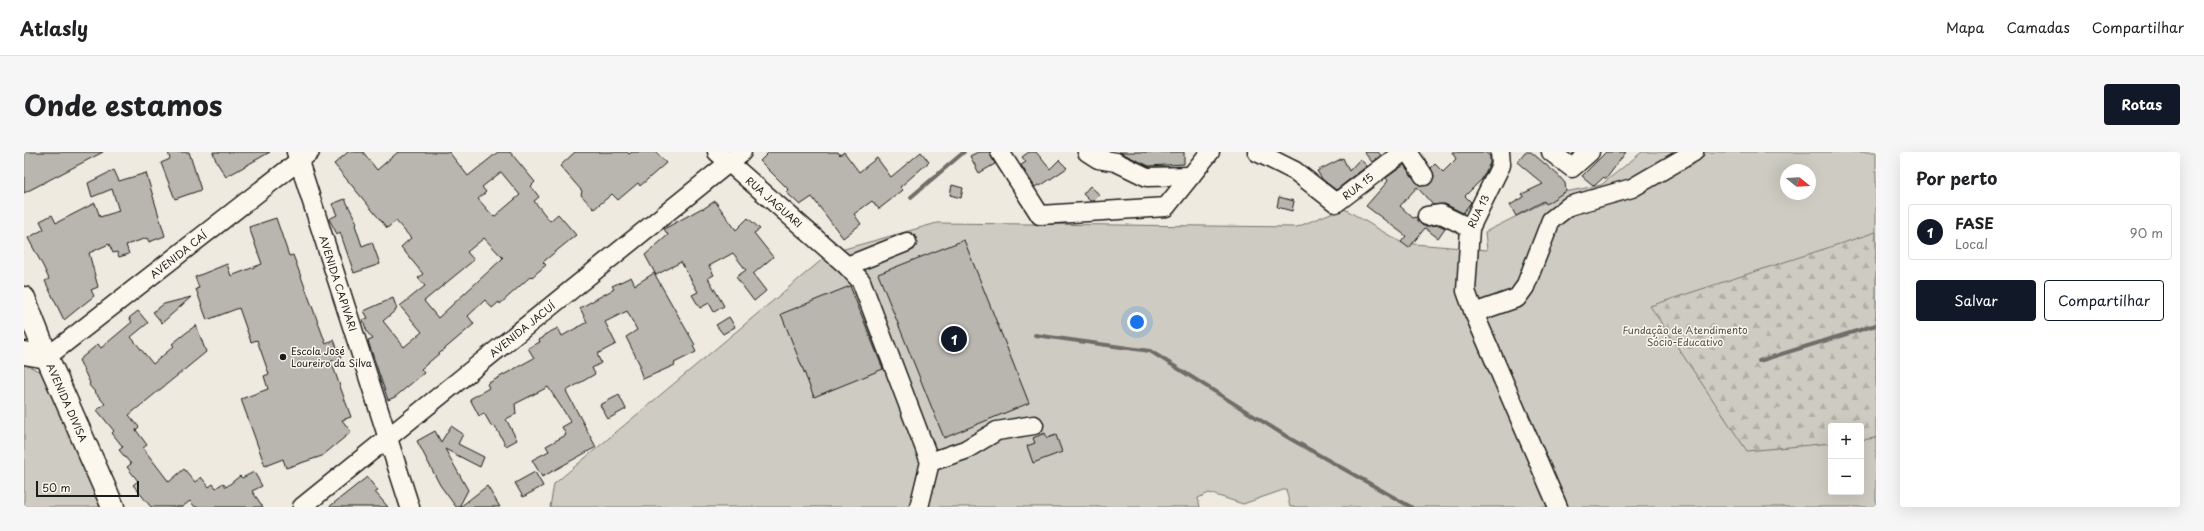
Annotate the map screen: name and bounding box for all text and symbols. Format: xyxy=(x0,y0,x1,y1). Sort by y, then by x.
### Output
text: Atlasly xyxy=(20,14,88,42)
text: Mapa xyxy=(1946,17,1984,38)
text: Camadas xyxy=(2006,17,2070,38)
text: Compartilhar xyxy=(2092,17,2184,38)
text: Onde estamos xyxy=(24,83,223,126)
button: Rotas xyxy=(2104,84,2180,125)
north arrow xyxy=(1780,164,1816,200)
text: Por perto xyxy=(1916,165,1997,191)
street label: RUA 15 xyxy=(1339,169,1377,203)
street label: RUA JAGUARI xyxy=(743,173,806,231)
street label: RUA 13 xyxy=(1463,191,1493,230)
text: FASE xyxy=(1955,211,1994,234)
text: 1 xyxy=(1927,223,1933,242)
text: 90 m xyxy=(2130,223,2163,242)
street label: AVENIDA CAÍ xyxy=(146,227,210,281)
street label: AVENIDA CAPIVARI xyxy=(316,233,361,333)
text: Local xyxy=(1955,234,1988,253)
button: Salvar xyxy=(1916,280,2036,321)
button: Compartilhar xyxy=(2044,280,2164,321)
street label: AVENIDA JACUÍ xyxy=(486,297,558,360)
your location xyxy=(1127,312,1147,332)
park label: Fundação de Atendimento Sócio-Educativo xyxy=(1622,322,1748,349)
pin: 1 xyxy=(941,324,967,354)
place label: Escola José Loureiro da Silva xyxy=(291,343,373,370)
marker: Escola José Loureiro da Silva xyxy=(278,352,288,362)
street label: AVENIDA DIVISA xyxy=(44,361,91,444)
map controls xyxy=(1828,423,1864,495)
button: + xyxy=(1828,423,1864,459)
button: − xyxy=(1828,459,1864,495)
scale bar xyxy=(36,479,139,498)
text: 50 m xyxy=(42,479,71,496)

